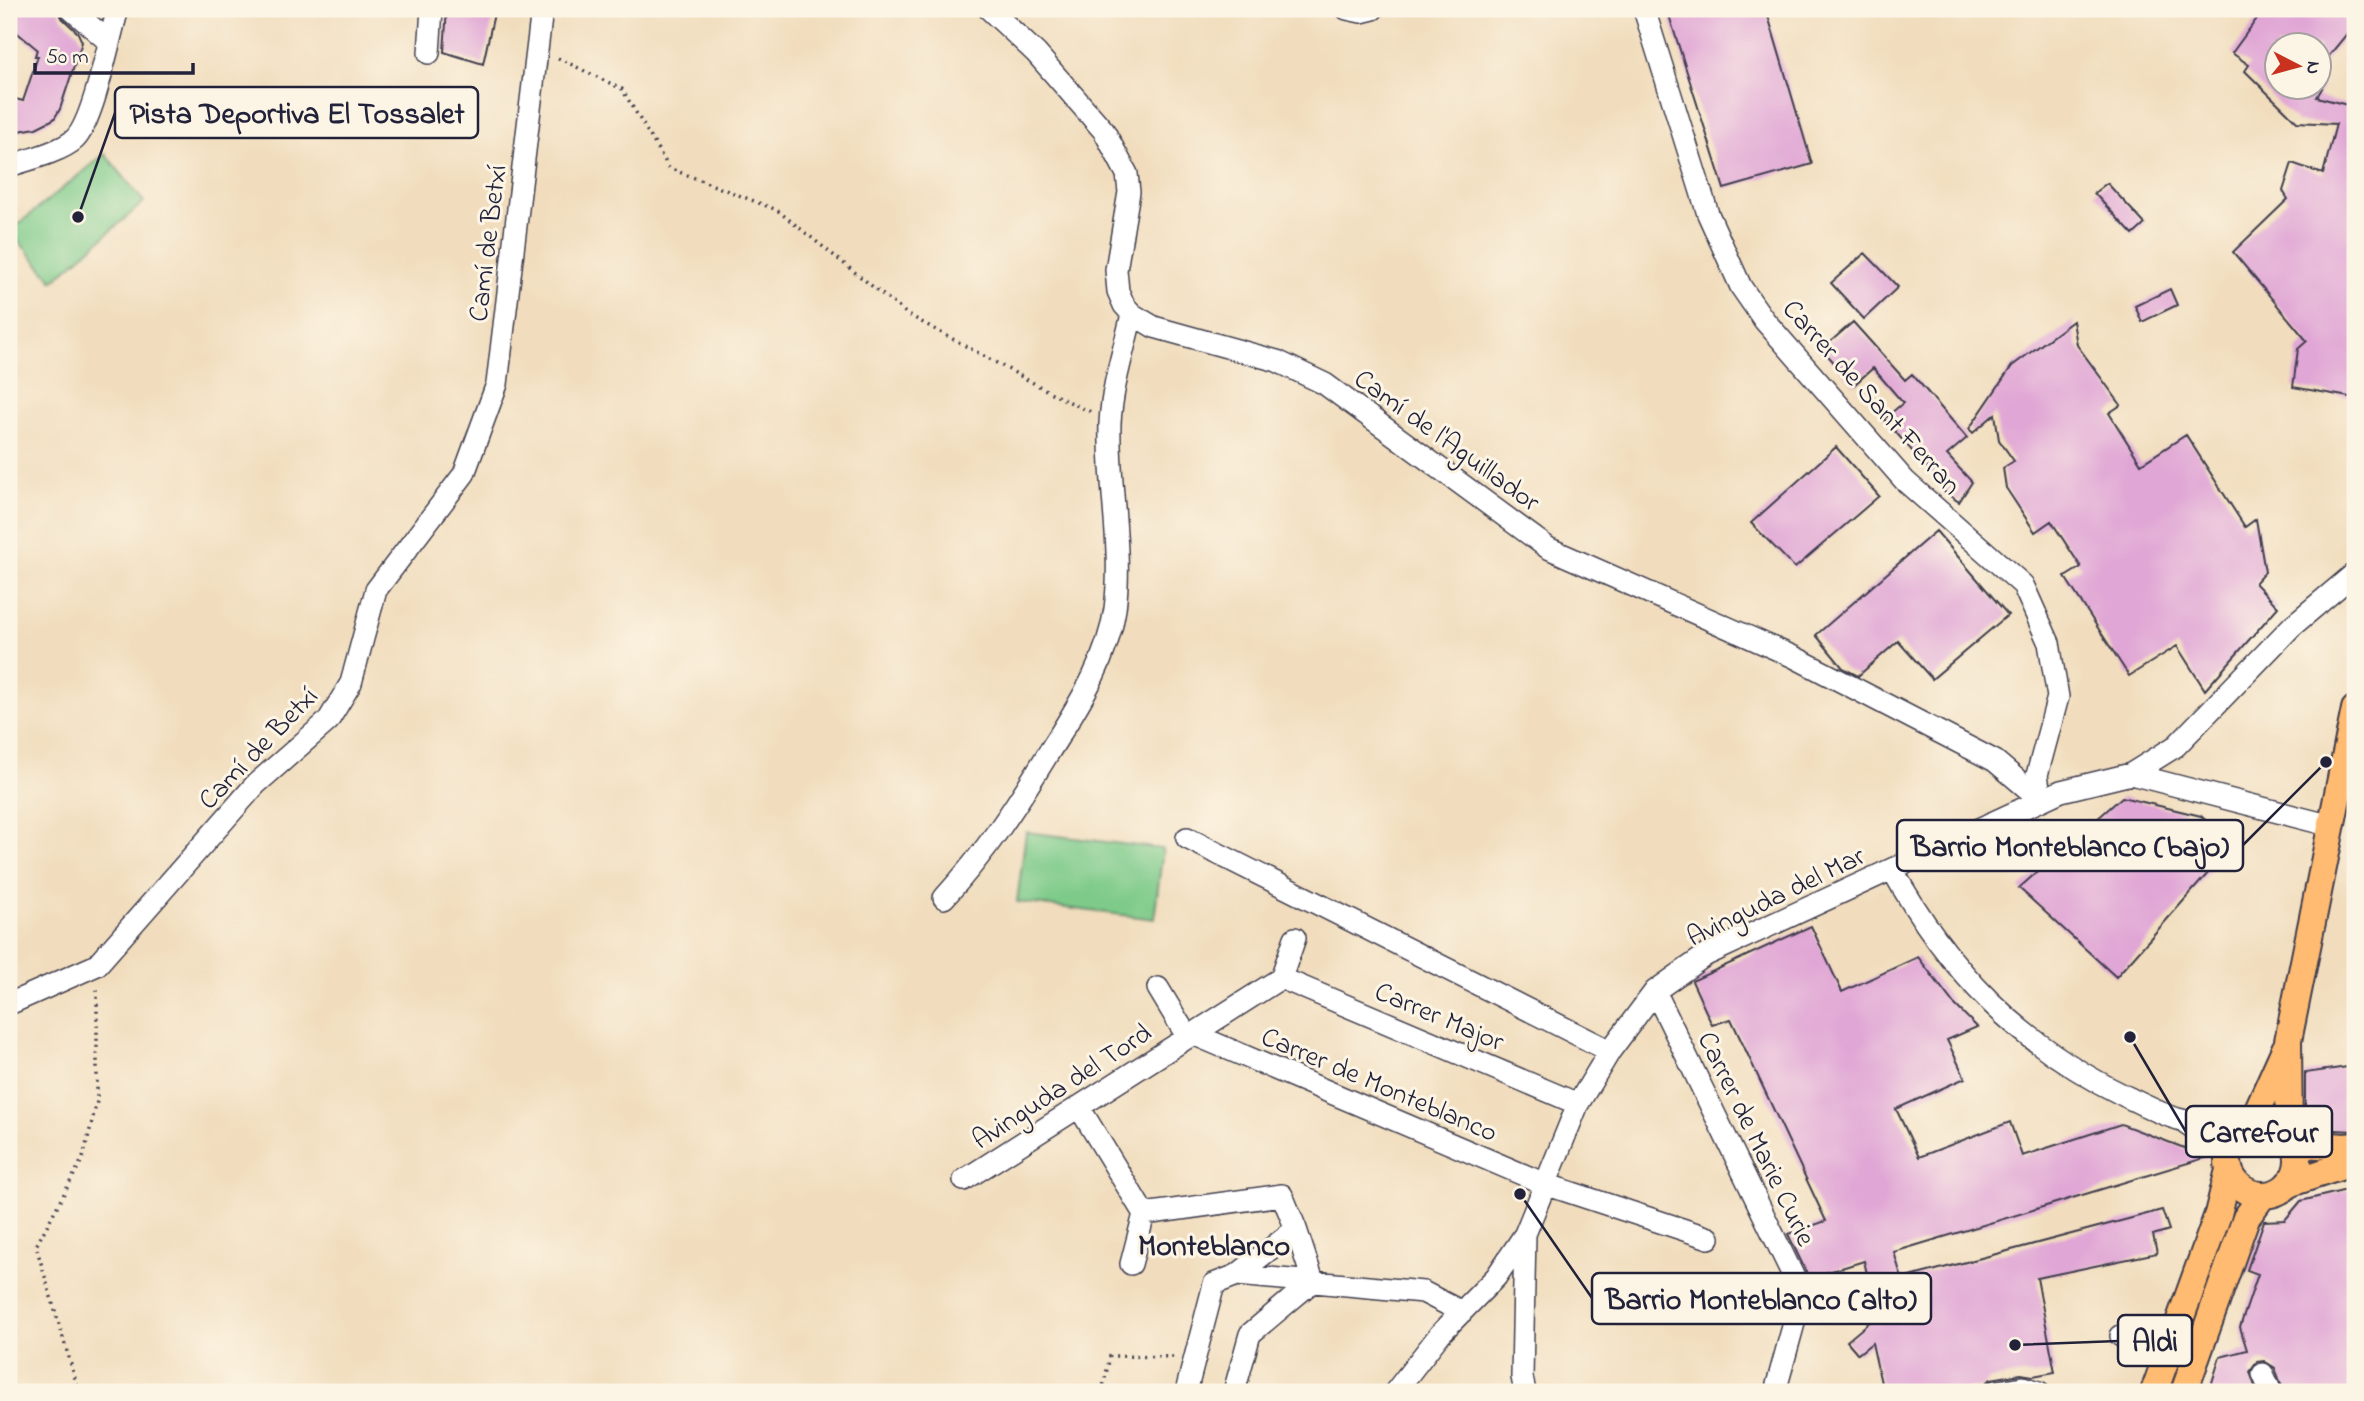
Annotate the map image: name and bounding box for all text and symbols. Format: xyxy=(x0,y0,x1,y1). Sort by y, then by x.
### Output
scale bar xyxy=(35,32,192,76)
north arrow xyxy=(2262,32,2332,102)
text: 50 m xyxy=(46,43,89,73)
text: N xyxy=(2298,60,2327,75)
callout: Pista Deportiva El Tossalet xyxy=(115,87,478,138)
text: Pista Deportiva El Tossalet xyxy=(129,94,465,138)
street label: Camí de Betxí xyxy=(460,163,519,324)
street label: Carrer de Sant Ferran xyxy=(1771,291,1970,506)
street label: Camí de l'Aguillador xyxy=(1344,360,1548,524)
street label: Camí de Betxí xyxy=(190,678,329,820)
callout: Barrio Monteblanco (bajo) xyxy=(1897,820,2243,871)
text: Barrio Monteblanco (bajo) xyxy=(1909,827,2229,871)
street label: Avinguda del Mar xyxy=(1680,837,1873,959)
street label: Carrer Major xyxy=(1368,973,1510,1064)
street label: Avinguda del Tord xyxy=(965,1014,1161,1162)
street label: Carrer de Monteblanco xyxy=(1254,1018,1503,1155)
street label: Carrer de Marie Curie xyxy=(1685,1025,1825,1254)
callout: Carrefour xyxy=(2186,1106,2332,1157)
text: Carrefour xyxy=(2200,1113,2319,1157)
district label: Monteblanco xyxy=(1138,1226,1290,1270)
callout: Barrio Monteblanco (alto) xyxy=(1592,1273,1931,1324)
text: Barrio Monteblanco (alto) xyxy=(1603,1280,1917,1324)
callout: Aldi xyxy=(2118,1315,2192,1366)
text: Aldi xyxy=(2132,1322,2178,1366)

